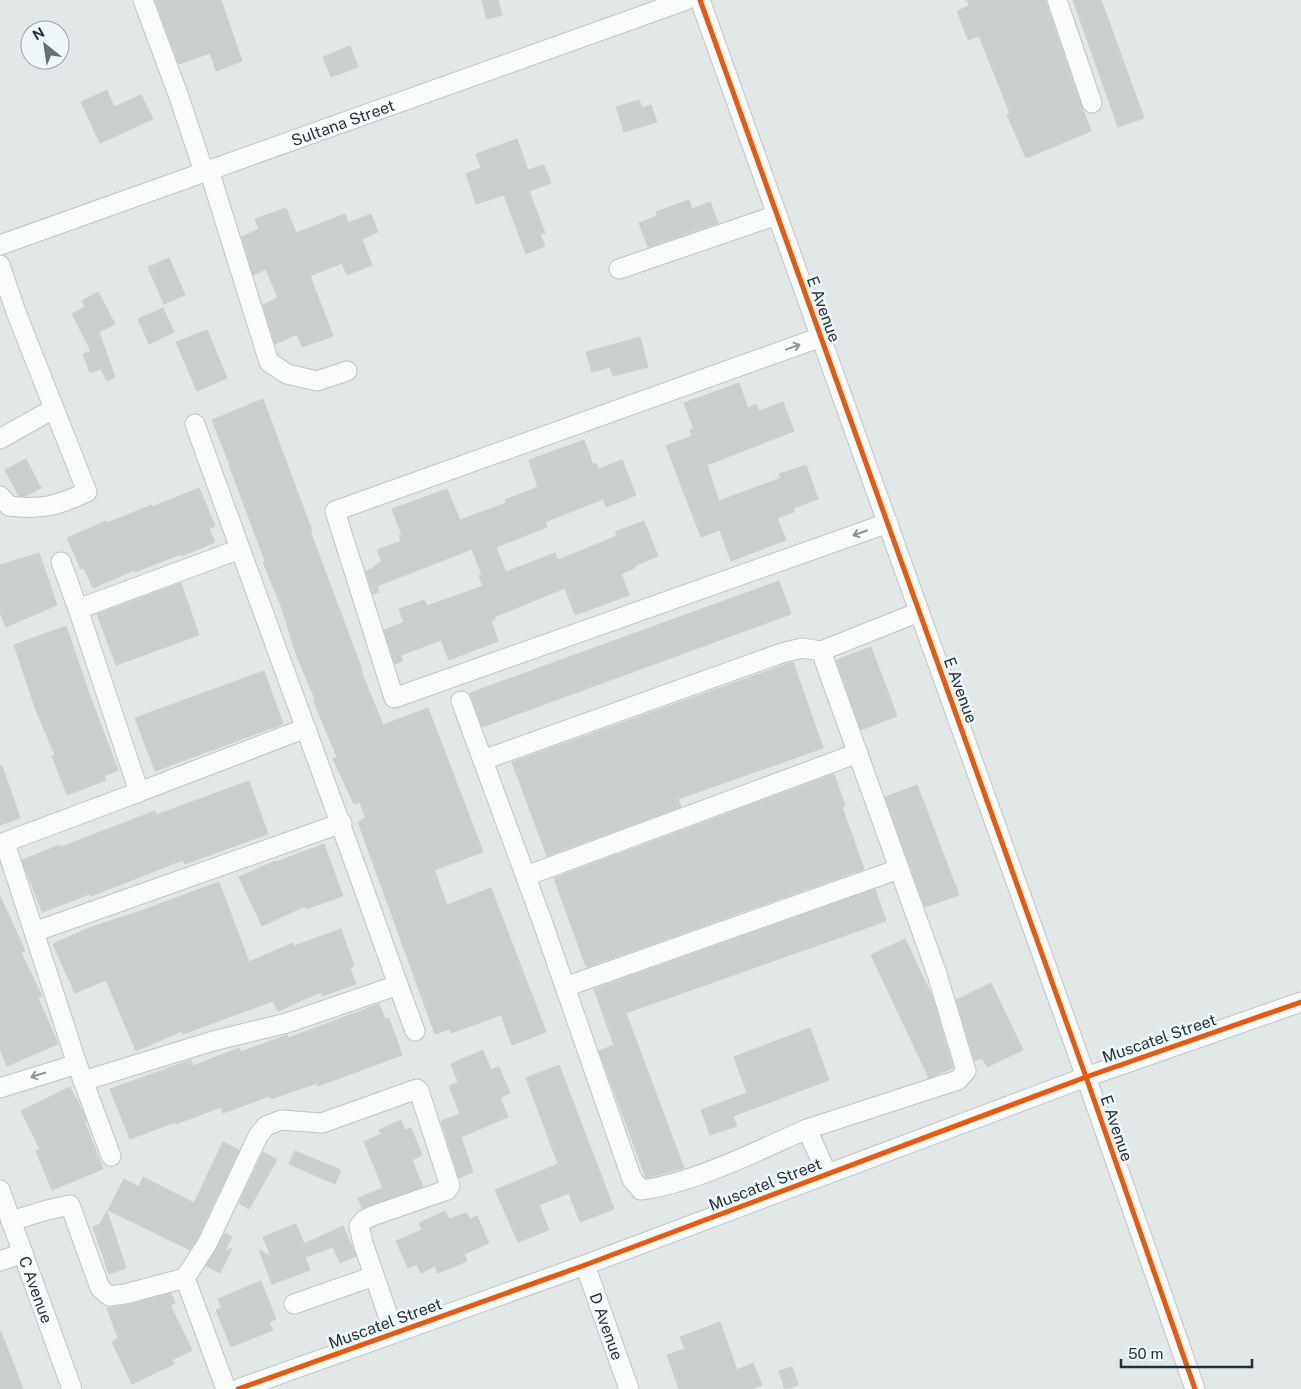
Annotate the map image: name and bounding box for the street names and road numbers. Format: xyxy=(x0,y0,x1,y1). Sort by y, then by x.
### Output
street label: Sultana Street xyxy=(289,96,397,150)
street label: E Avenue xyxy=(803,274,844,345)
street label: E Avenue xyxy=(940,655,981,726)
street label: Muscatel Street xyxy=(1100,1010,1219,1067)
street label: E Avenue xyxy=(1096,1093,1137,1164)
street label: Muscatel Street xyxy=(706,1154,824,1215)
street label: C Avenue xyxy=(15,1254,56,1326)
street label: D Avenue xyxy=(586,1290,627,1363)
street label: Muscatel Street xyxy=(326,1294,444,1353)

